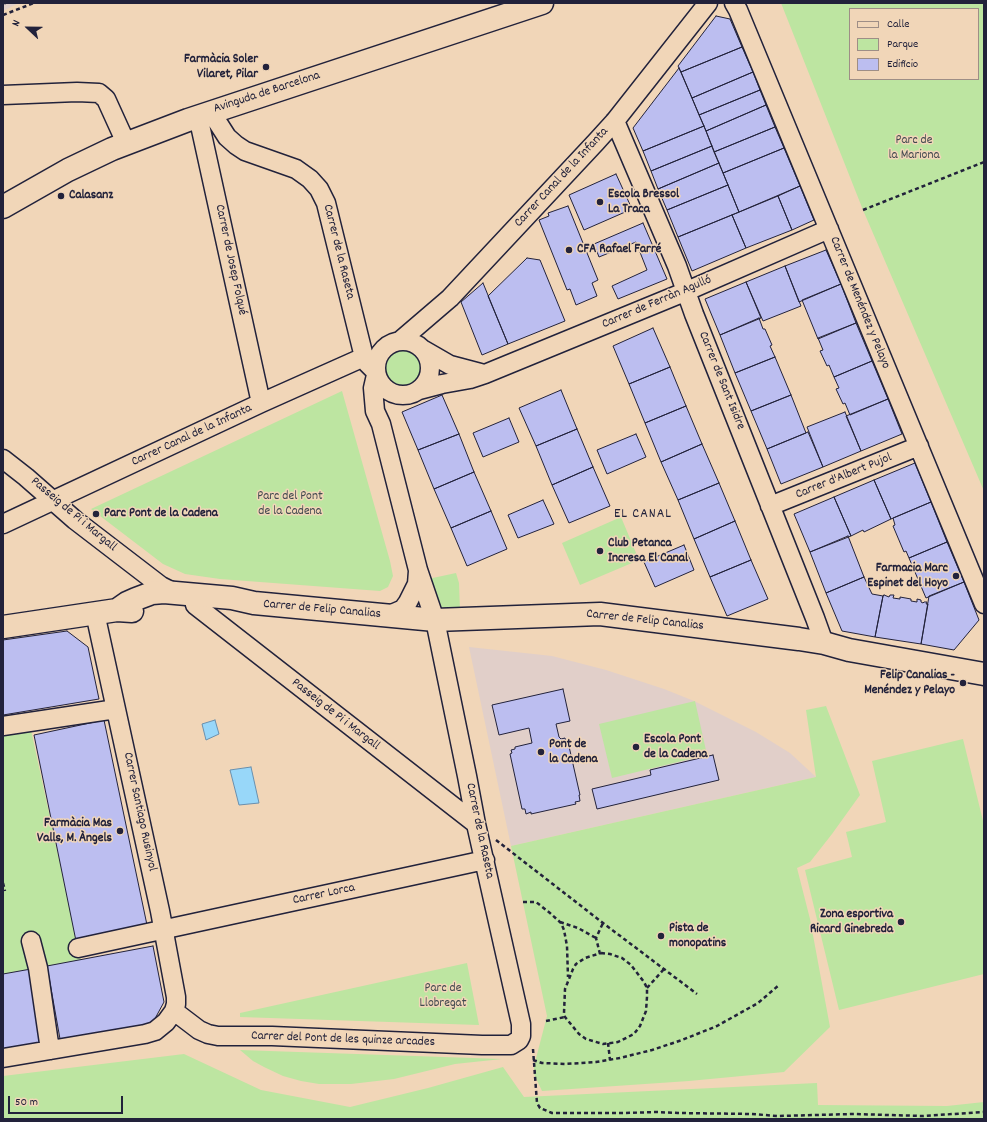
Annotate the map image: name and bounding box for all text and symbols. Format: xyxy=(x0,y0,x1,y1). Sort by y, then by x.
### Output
north arrow xyxy=(8,8,48,48)
legend xyxy=(849,8,979,80)
text: Calle xyxy=(887,16,910,33)
text: N xyxy=(8,18,25,29)
text: Parque xyxy=(887,36,918,53)
place label: Farmàcia Soler Vilaret, Pilar xyxy=(184,52,258,83)
text: Edificio xyxy=(887,56,918,73)
marker: Farmàcia Soler Vilaret, Pilar xyxy=(261,62,271,72)
street label: Avinguda de Barcelona xyxy=(212,68,322,118)
street label: Carrer Canal de la Infanta xyxy=(512,125,612,231)
park label: Parc de la Mariona xyxy=(889,133,939,164)
place label: Escola Bressol La Traca xyxy=(608,187,679,218)
place label: Calasanz xyxy=(69,188,113,204)
marker: Calasanz xyxy=(56,191,66,201)
marker: Escola Bressol La Traca xyxy=(595,197,605,207)
street label: Carrer de Josep Folqué xyxy=(211,203,249,317)
street label: Carrer de la Raseta xyxy=(319,203,357,301)
street label: Carrer de Menéndez y Pelayo xyxy=(825,235,893,371)
place label: CFA Rafael Farré xyxy=(577,242,661,258)
marker: CFA Rafael Farré xyxy=(564,245,574,255)
street label: Carrer de Ferràn Agulló xyxy=(600,273,714,333)
street label: Carrer de Sant Isidre xyxy=(694,330,748,432)
street label: Carrer Canal de la Infanta xyxy=(129,401,255,471)
street label: Carrer d'Albert Pujol xyxy=(794,451,894,503)
street label: Passeig de Pi i Margall xyxy=(27,474,119,556)
park label: Parc del Pont de la Cadena xyxy=(257,489,323,520)
place label: Parc Pont de la Cadena xyxy=(104,506,218,522)
district label: EL CANAL xyxy=(614,507,672,523)
marker: Parc Pont de la Cadena xyxy=(91,509,101,519)
place label: Club Petanca Incresa El Canal xyxy=(608,536,688,567)
marker: Club Petanca Incresa El Canal xyxy=(595,546,605,556)
place label: Farmacia Marc Espinet del Hoyo xyxy=(867,561,948,592)
marker: Farmacia Marc Espinet del Hoyo xyxy=(951,571,961,581)
street label: Carrer de Felip Canalias xyxy=(262,597,382,623)
street label: Carrer de Felip Canalias xyxy=(585,607,705,635)
place label: Felip Canalias - Menéndez y Pelayo xyxy=(864,668,955,699)
street label: Passeig de Pi i Margall xyxy=(288,676,382,754)
marker: Felip Canalias - Menéndez y Pelayo xyxy=(958,678,968,688)
place label: Escola Pont de la Cadena xyxy=(644,732,707,763)
place label: Pont de la Cadena xyxy=(549,737,598,768)
marker: Escola Pont de la Cadena xyxy=(631,742,641,752)
marker: Pont de la Cadena xyxy=(536,747,546,757)
street label: Carrer Santiago Rusinyol xyxy=(119,751,159,873)
street label: Carrer de la Raseta xyxy=(461,782,497,880)
place label: Farmàcia Mas Valls, M. Àngels xyxy=(37,816,112,847)
marker: Farmàcia Mas Valls, M. Àngels xyxy=(115,826,125,836)
street label: Carrer Lorca xyxy=(292,881,356,909)
place label: Zona esportiva Ricard Ginebreda xyxy=(810,907,893,938)
marker: Zona esportiva Ricard Ginebreda xyxy=(896,917,906,927)
place label: Pista de monopatins xyxy=(669,921,726,952)
marker: Pista de monopatins xyxy=(656,931,666,941)
park label: Parc de Llobregat xyxy=(420,981,466,1012)
street label: Carrer del Pont de les quinze arcades xyxy=(251,1029,435,1051)
scale bar xyxy=(10,1088,125,1114)
text: 50 m xyxy=(15,1094,38,1111)

